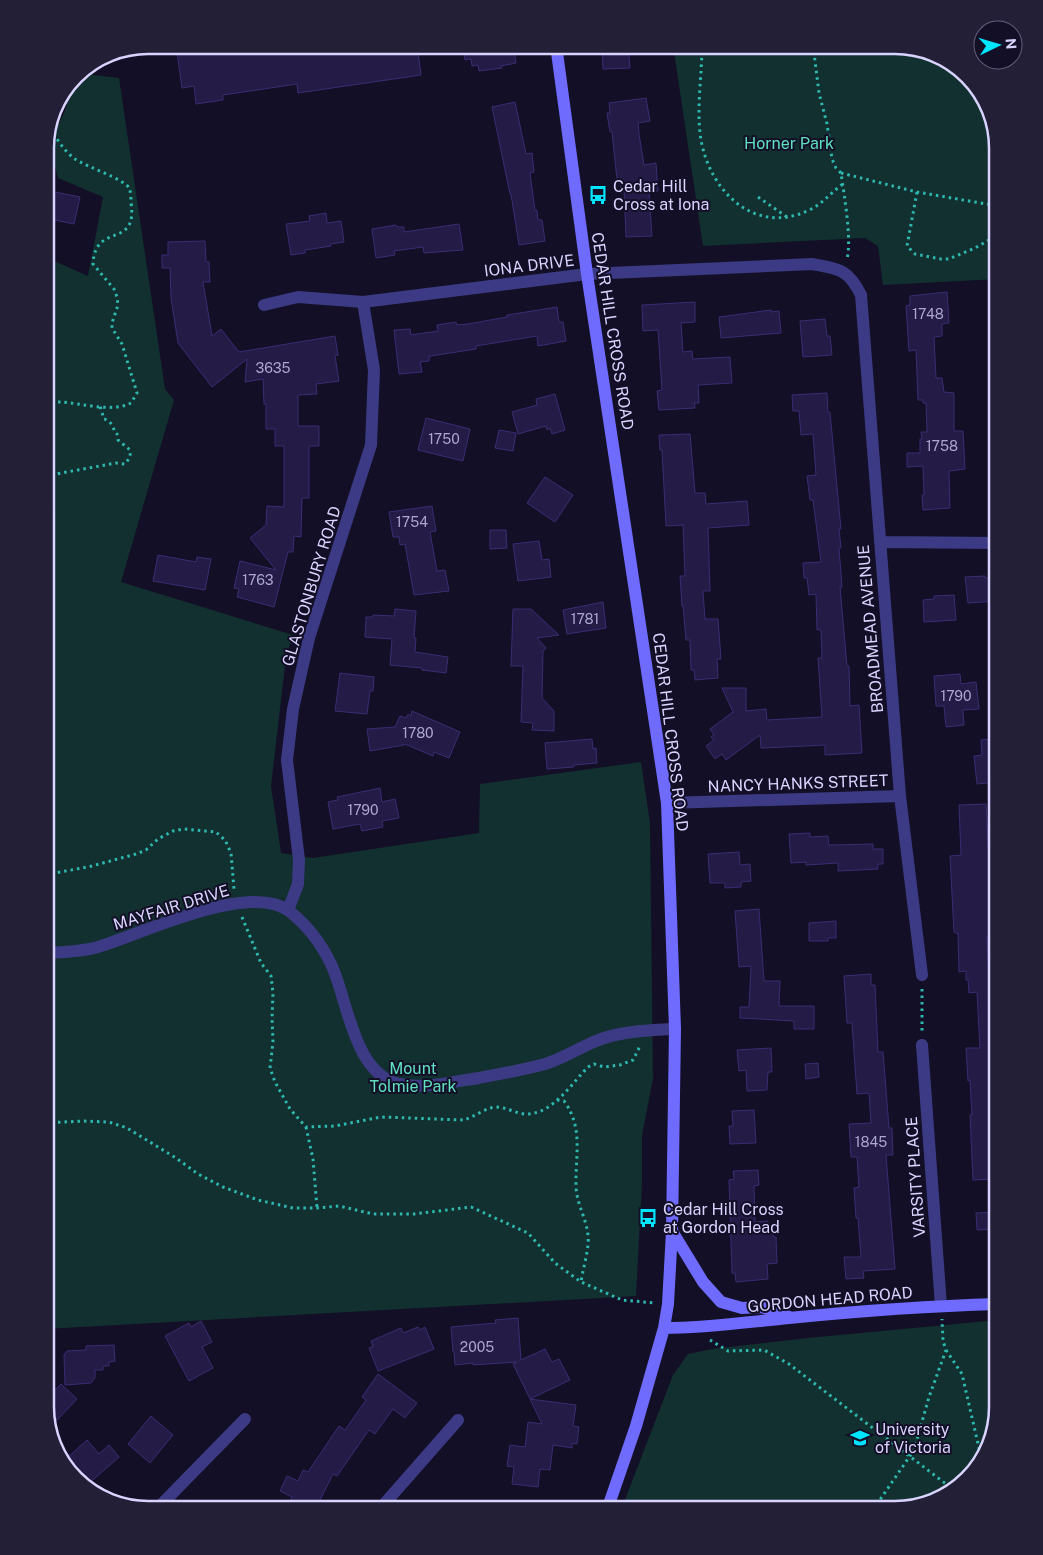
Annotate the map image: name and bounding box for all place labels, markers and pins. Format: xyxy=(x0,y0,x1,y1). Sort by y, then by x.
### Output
place label: Cedar Hill Cross at Iona xyxy=(613,177,709,214)
bus stop icon: Cedar Hill Cross at Iona xyxy=(587,184,609,206)
place label: Cedar Hill Cross at Gordon Head xyxy=(663,1200,784,1237)
bus stop icon: Cedar Hill Cross at Gordon Head xyxy=(637,1207,659,1229)
place label: University of Victoria xyxy=(875,1420,951,1457)
school or university icon: University of Victoria xyxy=(849,1427,871,1449)

